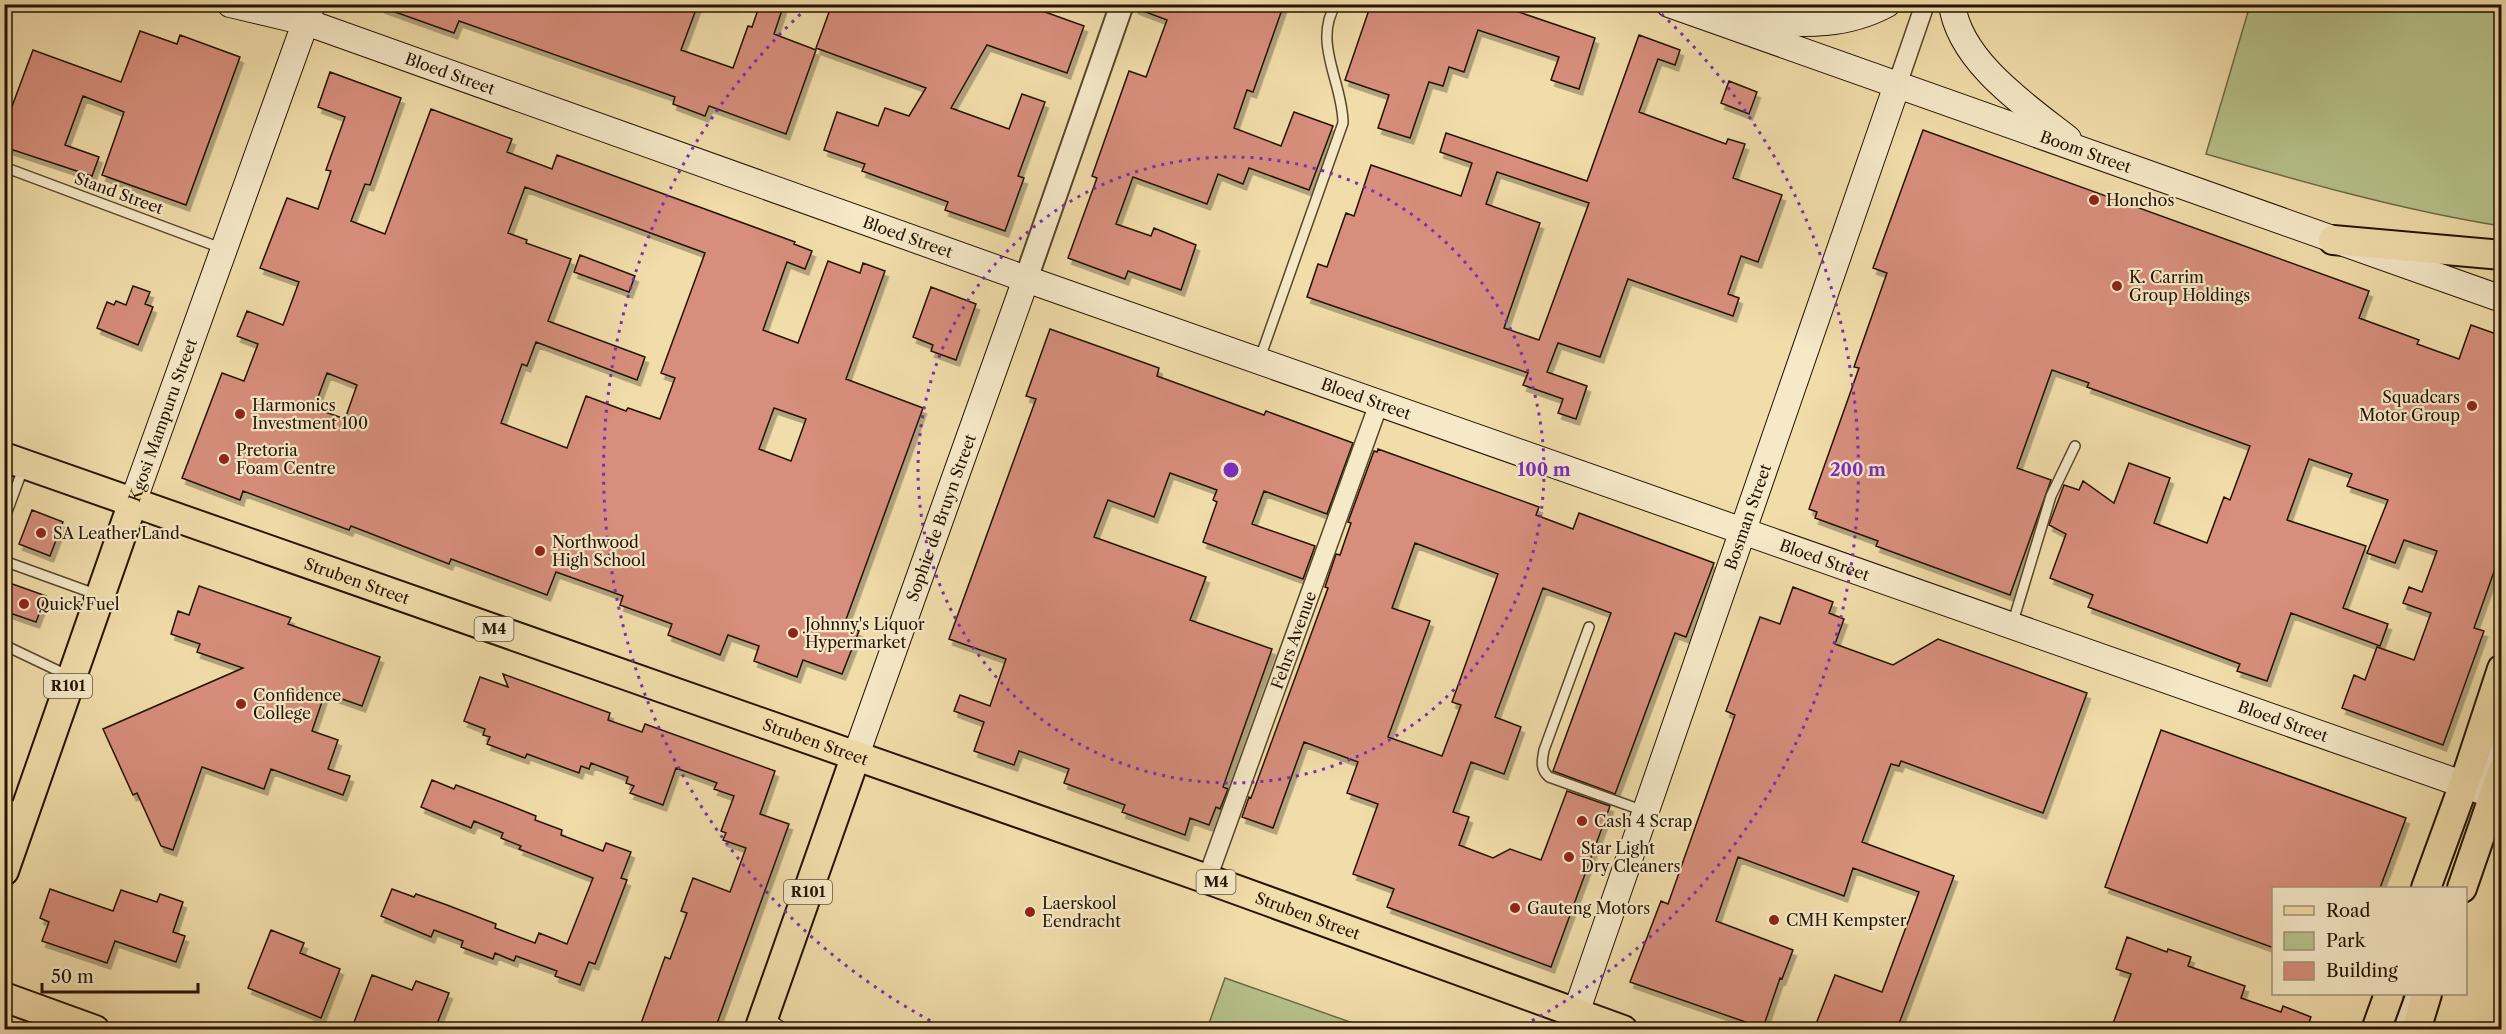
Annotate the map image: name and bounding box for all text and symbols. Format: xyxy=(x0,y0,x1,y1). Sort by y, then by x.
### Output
street label: Bloed Street xyxy=(402,48,498,99)
street label: Boom Street xyxy=(2037,126,2134,177)
street label: Stand Street xyxy=(72,168,166,218)
place label: Honchos xyxy=(2106,190,2174,210)
marker: Honchos xyxy=(2087,193,2101,207)
street label: Bloed Street xyxy=(860,212,956,262)
place label: K. Carrim Group Holdings xyxy=(2129,267,2250,305)
marker: K. Carrim Group Holdings xyxy=(2110,279,2124,293)
street label: Kgosi Mampuru Street xyxy=(124,335,201,505)
street label: Bloed Street xyxy=(1318,374,1414,424)
place label: Squadcars Motor Group xyxy=(2359,387,2460,425)
place label: Harmonics Investment 100 xyxy=(252,395,368,433)
marker: Squadcars Motor Group xyxy=(2465,399,2479,413)
marker: Harmonics Investment 100 xyxy=(233,407,247,421)
street label: Sophie de Bruyn Street xyxy=(902,431,980,604)
place label: Pretoria Foam Centre xyxy=(236,440,336,478)
marker: Pretoria Foam Centre xyxy=(217,452,231,466)
text: 100 m xyxy=(1517,459,1571,481)
text: 200 m xyxy=(1830,459,1886,481)
centre of rings xyxy=(1221,460,1241,480)
street label: Bosman Street xyxy=(1720,461,1775,573)
place label: SA Leather Land xyxy=(53,523,180,543)
marker: SA Leather Land xyxy=(34,526,48,540)
place label: Northwood High School xyxy=(552,532,646,570)
street label: Bloed Street xyxy=(1777,535,1872,585)
marker: Northwood High School xyxy=(533,544,547,558)
street label: Struben Street xyxy=(302,553,413,609)
street label: Fehrs Avenue xyxy=(1266,588,1320,692)
place label: Quick Fuel xyxy=(36,594,120,614)
marker: Quick Fuel xyxy=(17,597,31,611)
place label: Johnny's Liquor Hypermarket xyxy=(802,614,925,652)
road number: M4 xyxy=(474,617,514,641)
marker: Johnny's Liquor Hypermarket xyxy=(786,626,800,640)
road number: R101 xyxy=(44,674,92,698)
place label: Confidence College xyxy=(253,685,341,723)
street label: Bloed Street xyxy=(2235,696,2331,746)
marker: Confidence College xyxy=(234,697,248,711)
street label: Struben Street xyxy=(760,714,871,769)
place label: Cash 4 Scrap xyxy=(1594,811,1693,831)
marker: Cash 4 Scrap xyxy=(1575,814,1589,828)
place label: Star Light Dry Cleaners xyxy=(1581,838,1681,876)
marker: Star Light Dry Cleaners xyxy=(1562,850,1576,864)
road number: M4 xyxy=(1196,870,1236,894)
road number: R101 xyxy=(784,880,832,904)
street label: Struben Street xyxy=(1253,887,1363,944)
legend xyxy=(2272,887,2467,995)
place label: Laerskool Eendracht xyxy=(1042,893,1121,931)
place label: Gauteng Motors xyxy=(1527,898,1650,918)
text: Road xyxy=(2326,900,2371,922)
marker: Gauteng Motors xyxy=(1508,901,1522,915)
marker: Laerskool Eendracht xyxy=(1023,905,1037,919)
place label: CMH Kempster xyxy=(1786,910,1907,930)
marker: CMH Kempster xyxy=(1767,913,1781,927)
text: Park xyxy=(2326,930,2367,952)
scale bar xyxy=(42,956,198,994)
text: Building xyxy=(2326,960,2398,982)
text: 50 m xyxy=(51,966,94,988)

